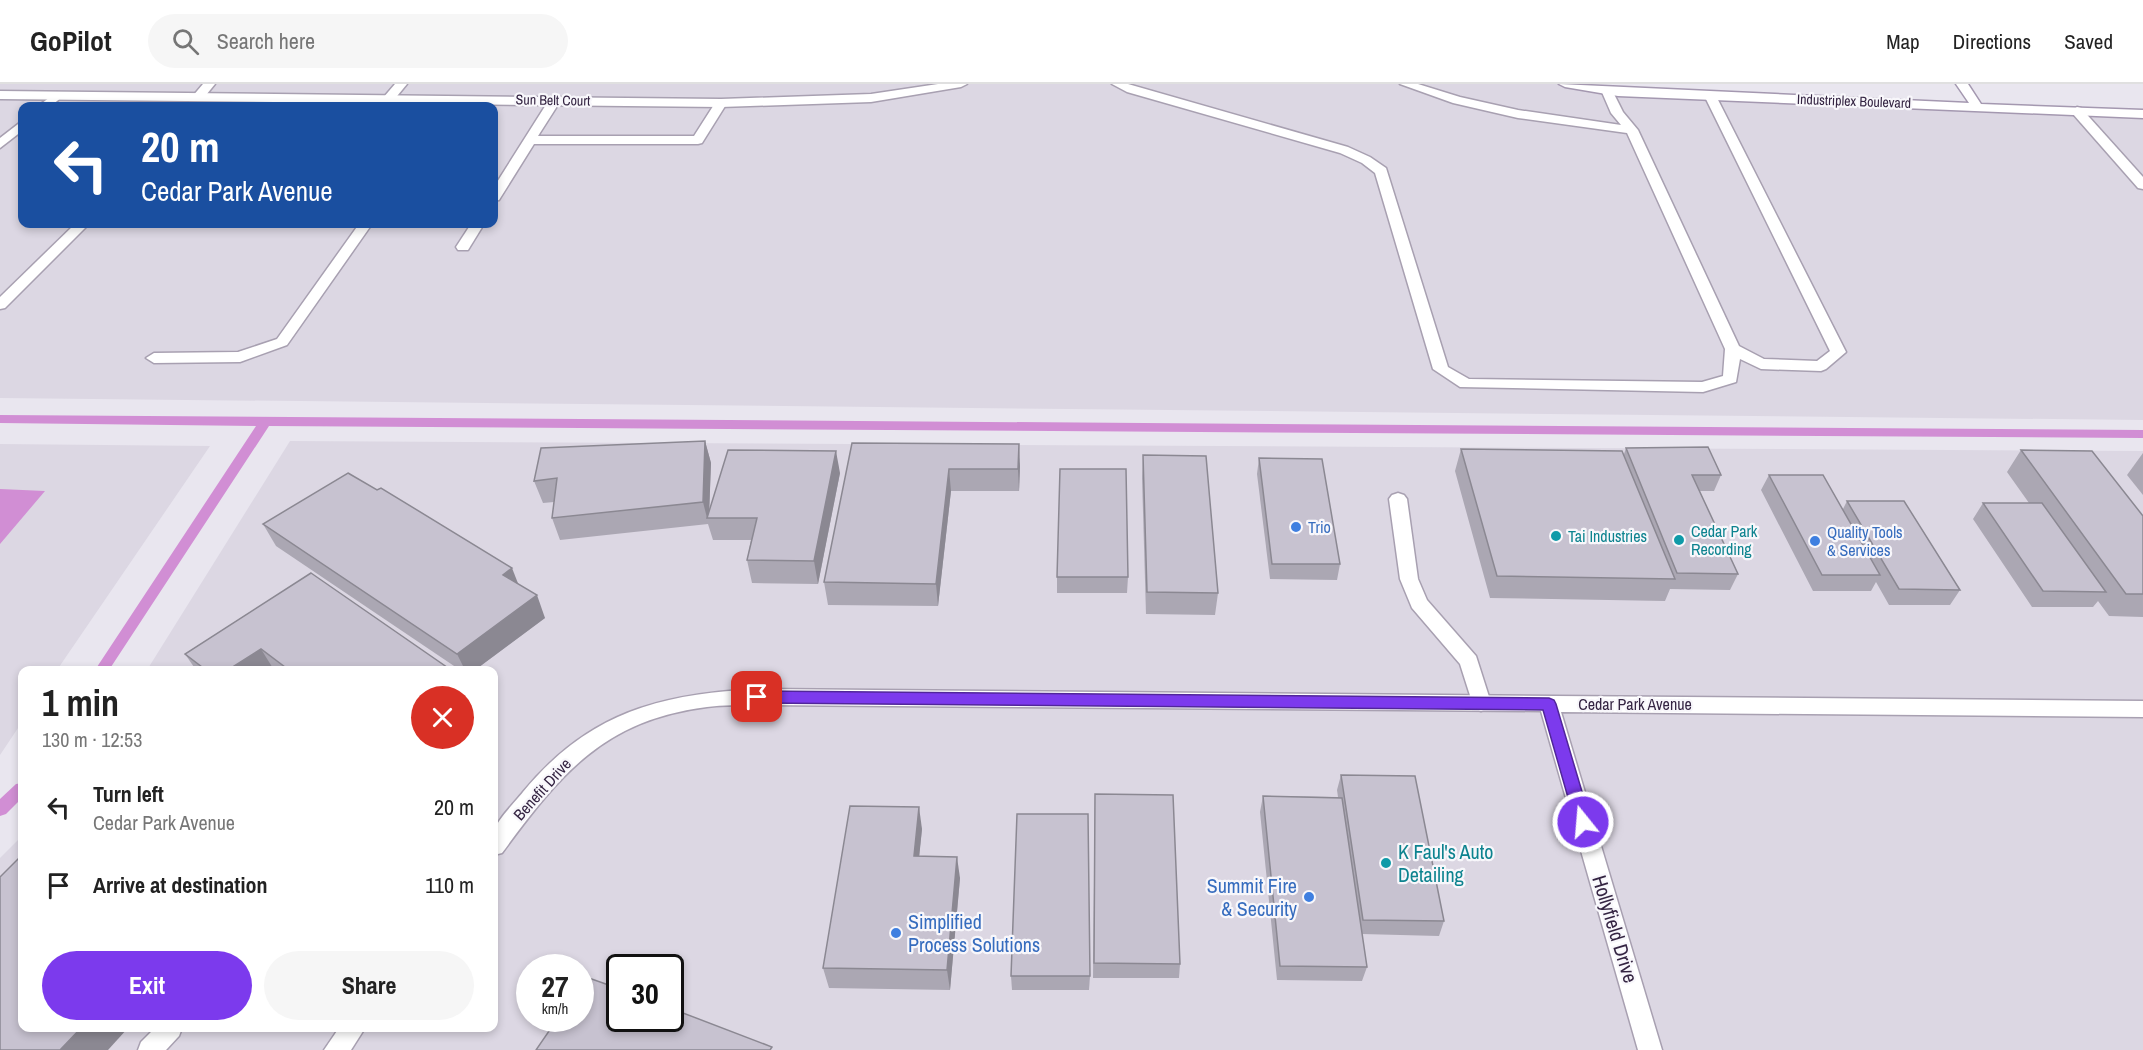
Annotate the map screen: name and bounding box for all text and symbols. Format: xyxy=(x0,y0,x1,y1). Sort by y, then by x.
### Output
search box xyxy=(148,14,568,68)
text: GoPilot xyxy=(30,22,112,60)
icon: search xyxy=(169,25,202,58)
text: Search here xyxy=(217,26,315,56)
text: Map xyxy=(1886,27,1920,56)
text: Directions xyxy=(1953,27,2031,56)
text: Saved xyxy=(2064,27,2113,56)
street label: Sun Belt Court xyxy=(516,90,590,110)
street label: Industriplex Boulevard xyxy=(1797,90,1911,112)
text: 20 m xyxy=(141,119,220,175)
icon: left xyxy=(42,126,120,204)
text: Cedar Park Avenue xyxy=(141,173,333,209)
place label: Trio xyxy=(1308,516,1331,538)
marker: Trio xyxy=(1289,520,1303,534)
place label: Cedar Park Recording xyxy=(1691,520,1758,560)
place label: Quality Tools & Services xyxy=(1827,521,1903,561)
place label: Tai Industries xyxy=(1568,525,1647,547)
marker: Tai Industries xyxy=(1549,529,1563,543)
marker: Cedar Park Recording xyxy=(1672,533,1686,547)
marker: Quality Tools & Services xyxy=(1808,534,1822,548)
pin xyxy=(731,671,782,722)
text: 1 min xyxy=(42,679,119,727)
icon: arrive xyxy=(740,680,773,713)
button: close xyxy=(411,686,474,749)
street label: Cedar Park Avenue xyxy=(1578,693,1692,715)
text: 130 m · 12:53 xyxy=(42,726,142,753)
street label: Benefit Drive xyxy=(508,753,576,825)
text: Turn left xyxy=(93,779,164,809)
position arrow xyxy=(1551,790,1615,854)
icon: left xyxy=(42,791,75,824)
text: 20 m xyxy=(434,792,474,822)
text: Cedar Park Avenue xyxy=(93,809,235,836)
place label: K Faul's Auto Detailing xyxy=(1398,838,1493,888)
marker: K Faul's Auto Detailing xyxy=(1379,856,1393,870)
icon: arrive xyxy=(42,869,75,902)
text: Arrive at destination xyxy=(93,870,267,900)
text: 110 m xyxy=(425,870,474,900)
place label: Summit Fire & Security xyxy=(1207,872,1298,922)
street label: Hollyfield Drive xyxy=(1586,872,1645,986)
marker: Summit Fire & Security xyxy=(1302,890,1316,904)
place label: Simplified Process Solutions xyxy=(908,908,1040,958)
marker: Simplified Process Solutions xyxy=(889,926,903,940)
button: Exit xyxy=(42,951,252,1020)
button: Share xyxy=(264,951,474,1020)
speed limit sign: 30 xyxy=(606,954,684,1032)
text: 27 xyxy=(541,966,569,1006)
text: km/h xyxy=(542,998,568,1019)

